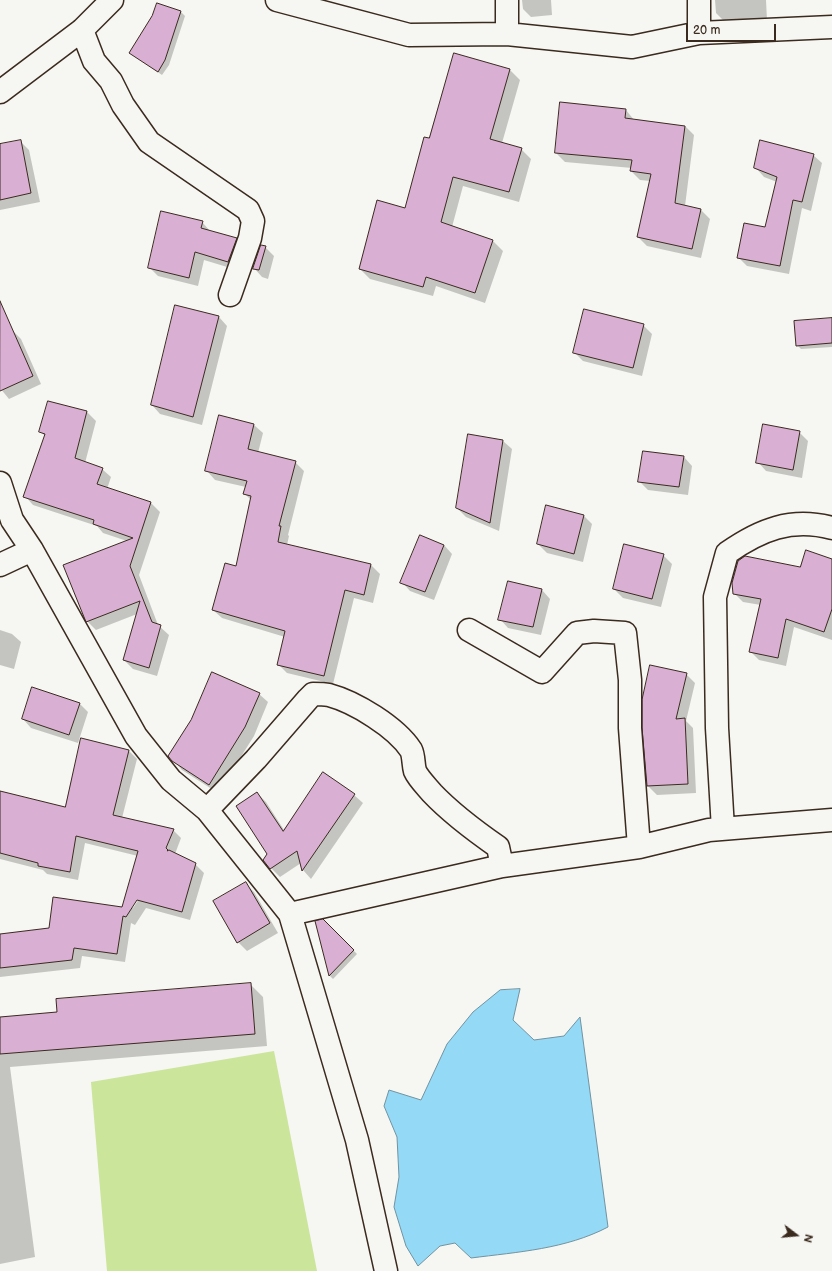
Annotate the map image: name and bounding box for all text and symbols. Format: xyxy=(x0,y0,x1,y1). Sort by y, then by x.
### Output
scale bar xyxy=(688,16,778,42)
text: 20 m xyxy=(693,23,720,38)
north arrow xyxy=(776,1215,816,1255)
text: N xyxy=(801,1233,815,1244)

